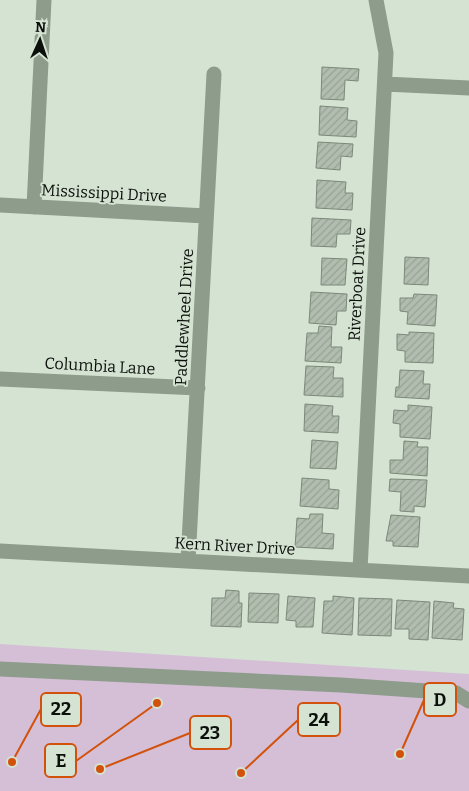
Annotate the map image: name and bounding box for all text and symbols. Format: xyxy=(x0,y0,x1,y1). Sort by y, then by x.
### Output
north arrow xyxy=(15,15,65,65)
text: N xyxy=(35,19,47,36)
street label: Mississippi Drive xyxy=(41,180,167,206)
street label: Riverboat Drive xyxy=(345,227,369,341)
street label: Paddlewheel Drive xyxy=(171,248,197,386)
street label: Columbia Lane xyxy=(44,354,156,378)
street label: Kern River Drive xyxy=(174,533,296,559)
callout: D xyxy=(424,683,456,716)
text: D xyxy=(434,689,447,711)
callout: 22 xyxy=(41,693,81,726)
text: 22 xyxy=(51,698,71,720)
callout: 24 xyxy=(298,703,340,736)
text: 24 xyxy=(308,709,330,731)
callout: 23 xyxy=(190,716,231,749)
text: 23 xyxy=(200,722,220,744)
callout: E xyxy=(45,744,76,777)
text: E xyxy=(56,750,67,772)

